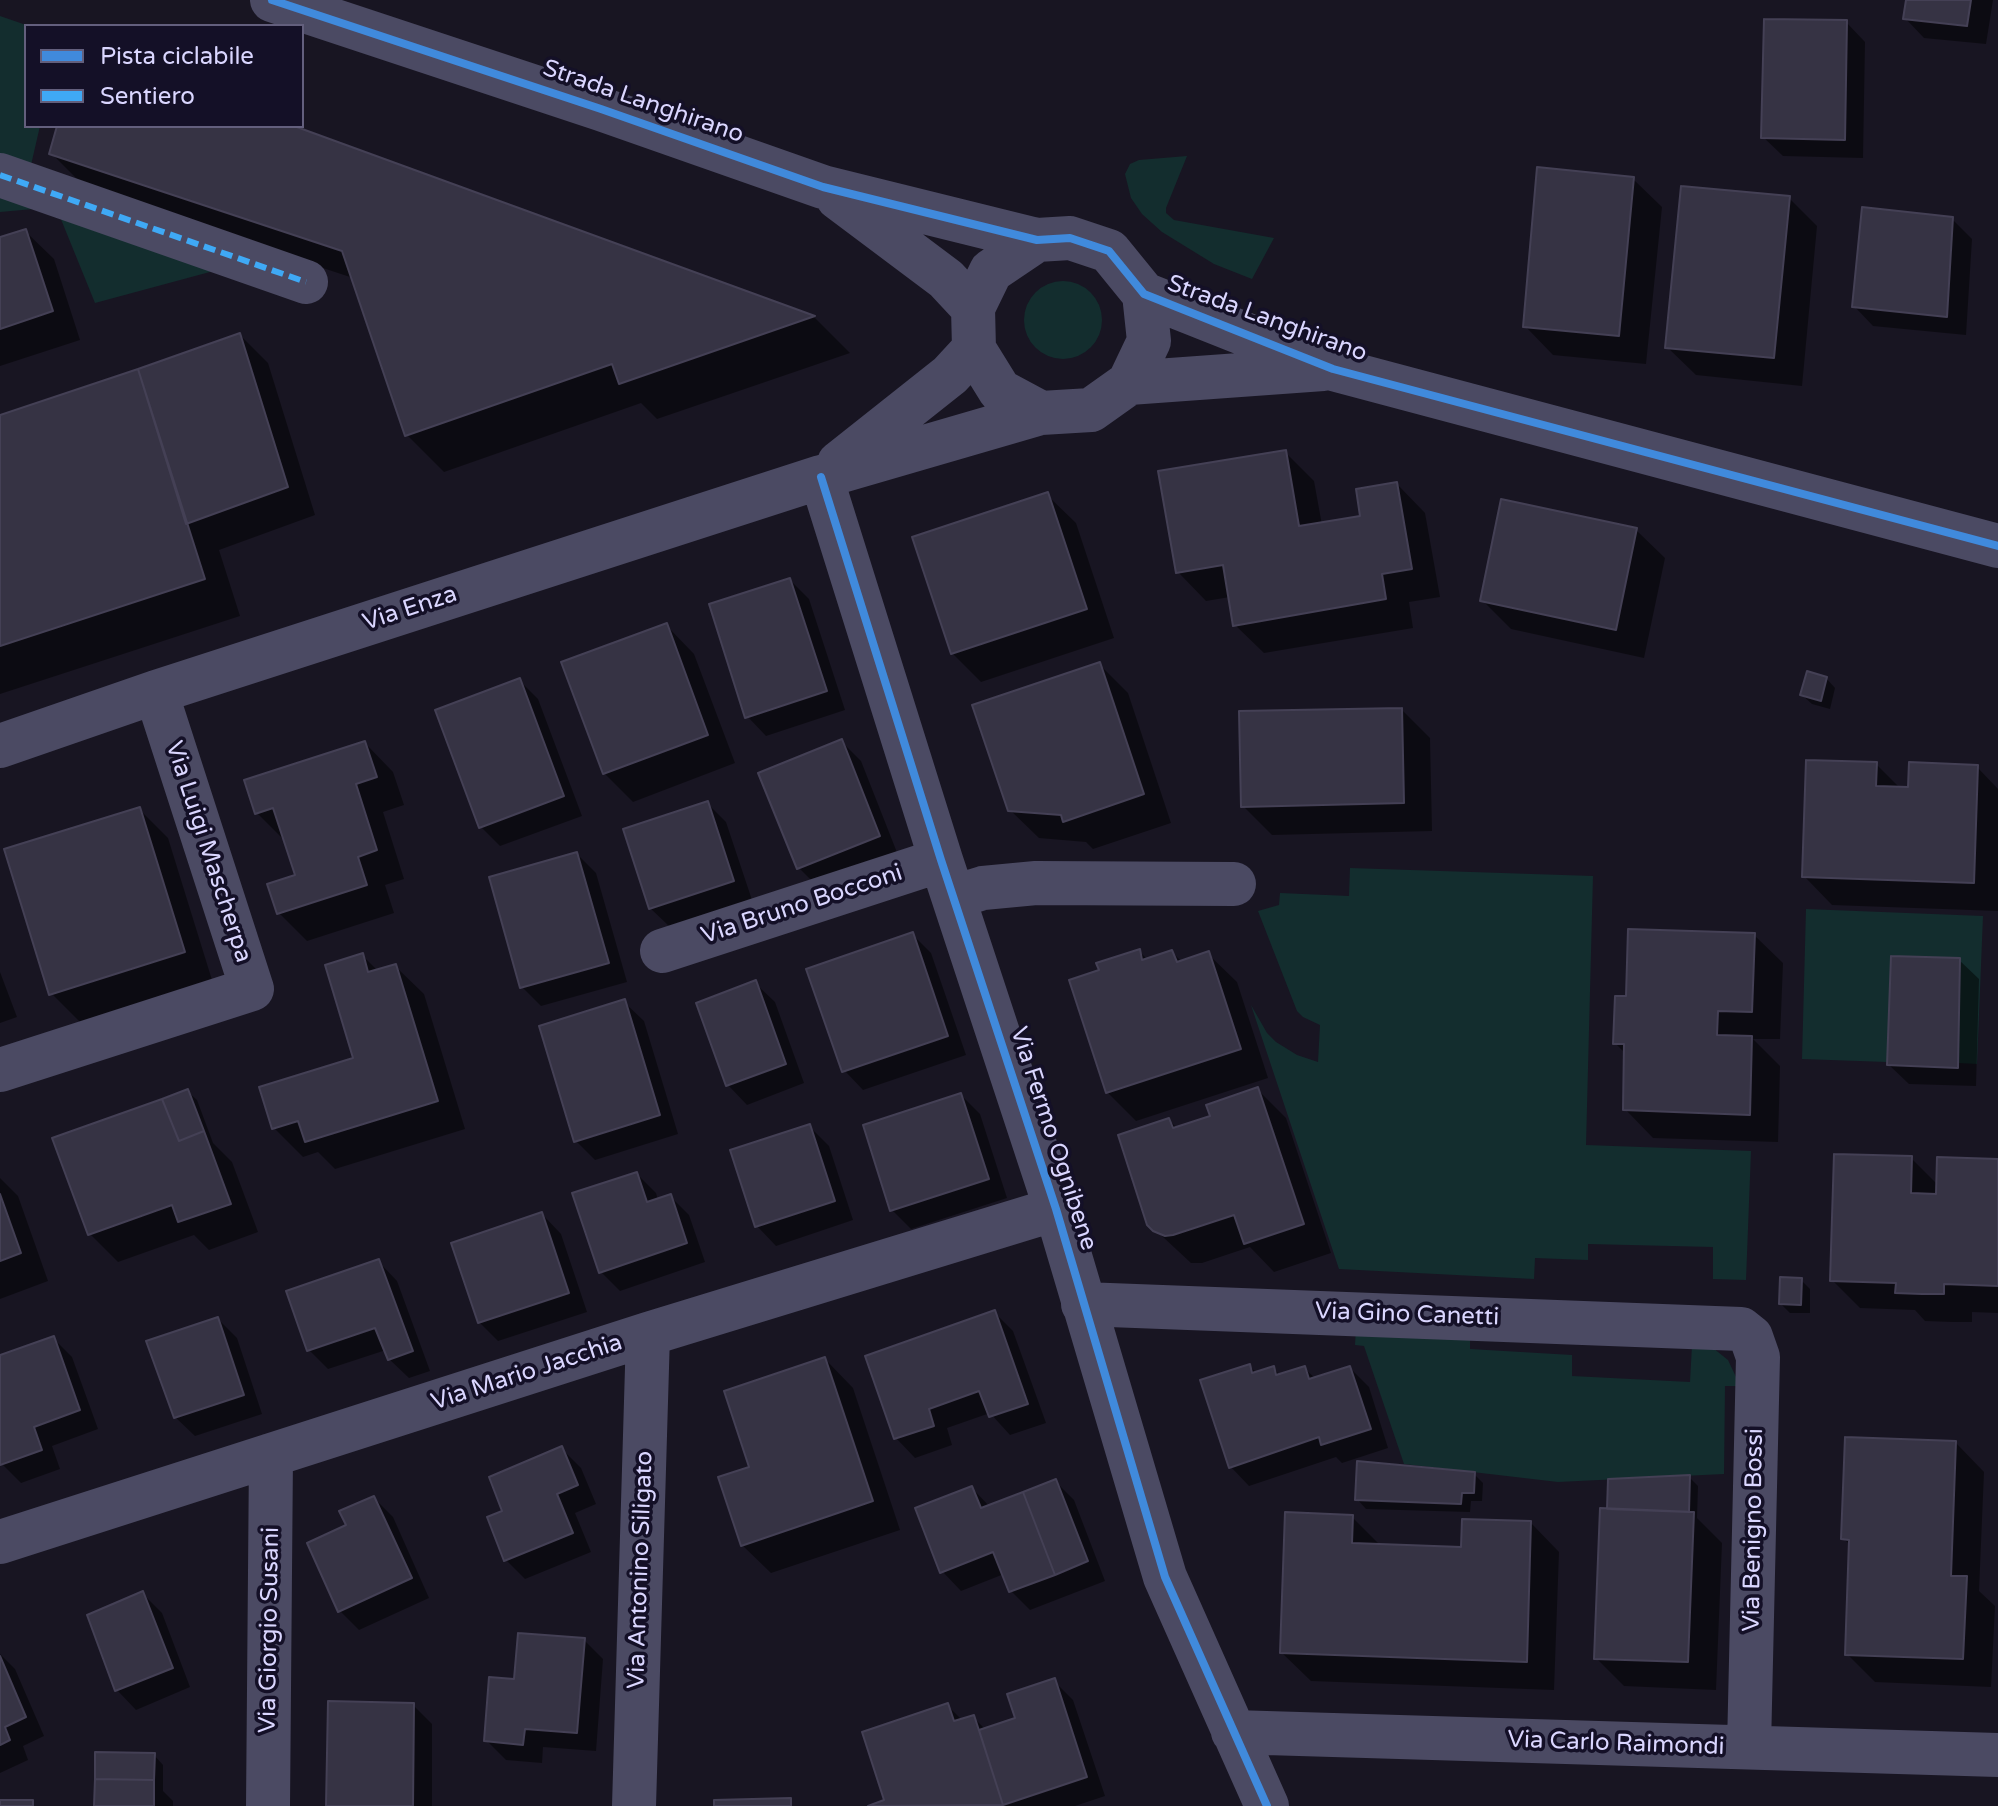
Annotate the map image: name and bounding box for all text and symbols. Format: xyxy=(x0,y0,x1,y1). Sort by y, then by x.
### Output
legend xyxy=(24,24,304,128)
text: Pista ciclabile xyxy=(100,42,254,71)
street label: Strada Langhirano xyxy=(539,54,747,150)
text: Sentiero xyxy=(100,82,195,111)
street label: Strada Langhirano xyxy=(1163,269,1371,369)
street label: Via Enza xyxy=(359,580,461,638)
street label: Via Luigi Mascherpa xyxy=(159,738,257,966)
street label: Via Bruno Bocconi xyxy=(698,859,906,951)
street label: Via Fermo Ognibene xyxy=(1003,1024,1103,1254)
street label: Via Gino Canetti xyxy=(1314,1297,1500,1333)
street label: Via Mario Jacchia xyxy=(428,1329,626,1417)
street label: Via Benigno Bossi xyxy=(1738,1428,1770,1632)
street label: Via Antonino Siligato xyxy=(622,1450,660,1690)
street label: Via Giorgio Susani xyxy=(254,1527,286,1733)
street label: Via Carlo Raimondi xyxy=(1507,1726,1725,1762)

